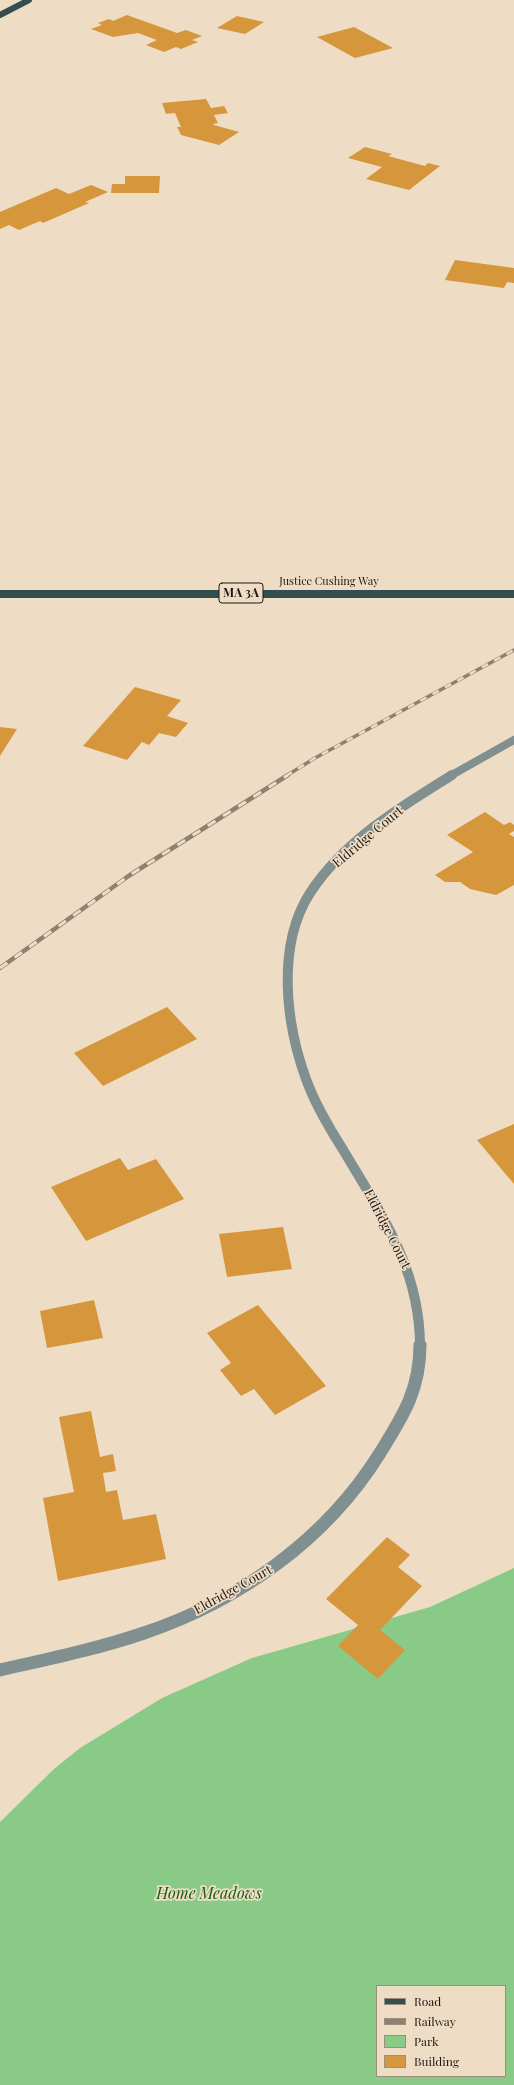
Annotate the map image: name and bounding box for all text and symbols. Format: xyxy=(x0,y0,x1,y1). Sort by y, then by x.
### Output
street label: Justice Cushing Way xyxy=(279,575,379,589)
road number: MA 3A xyxy=(219,583,263,603)
street label: Eldridge Court xyxy=(330,803,406,871)
street label: Eldridge Court xyxy=(360,1187,414,1271)
street label: Eldridge Court xyxy=(191,1562,275,1618)
park label: Home Meadows xyxy=(156,1884,262,1904)
legend xyxy=(376,1985,506,2077)
text: Road xyxy=(414,1993,441,2009)
text: Railway xyxy=(414,2013,456,2029)
text: Park xyxy=(414,2033,439,2049)
text: Building xyxy=(414,2053,459,2069)

